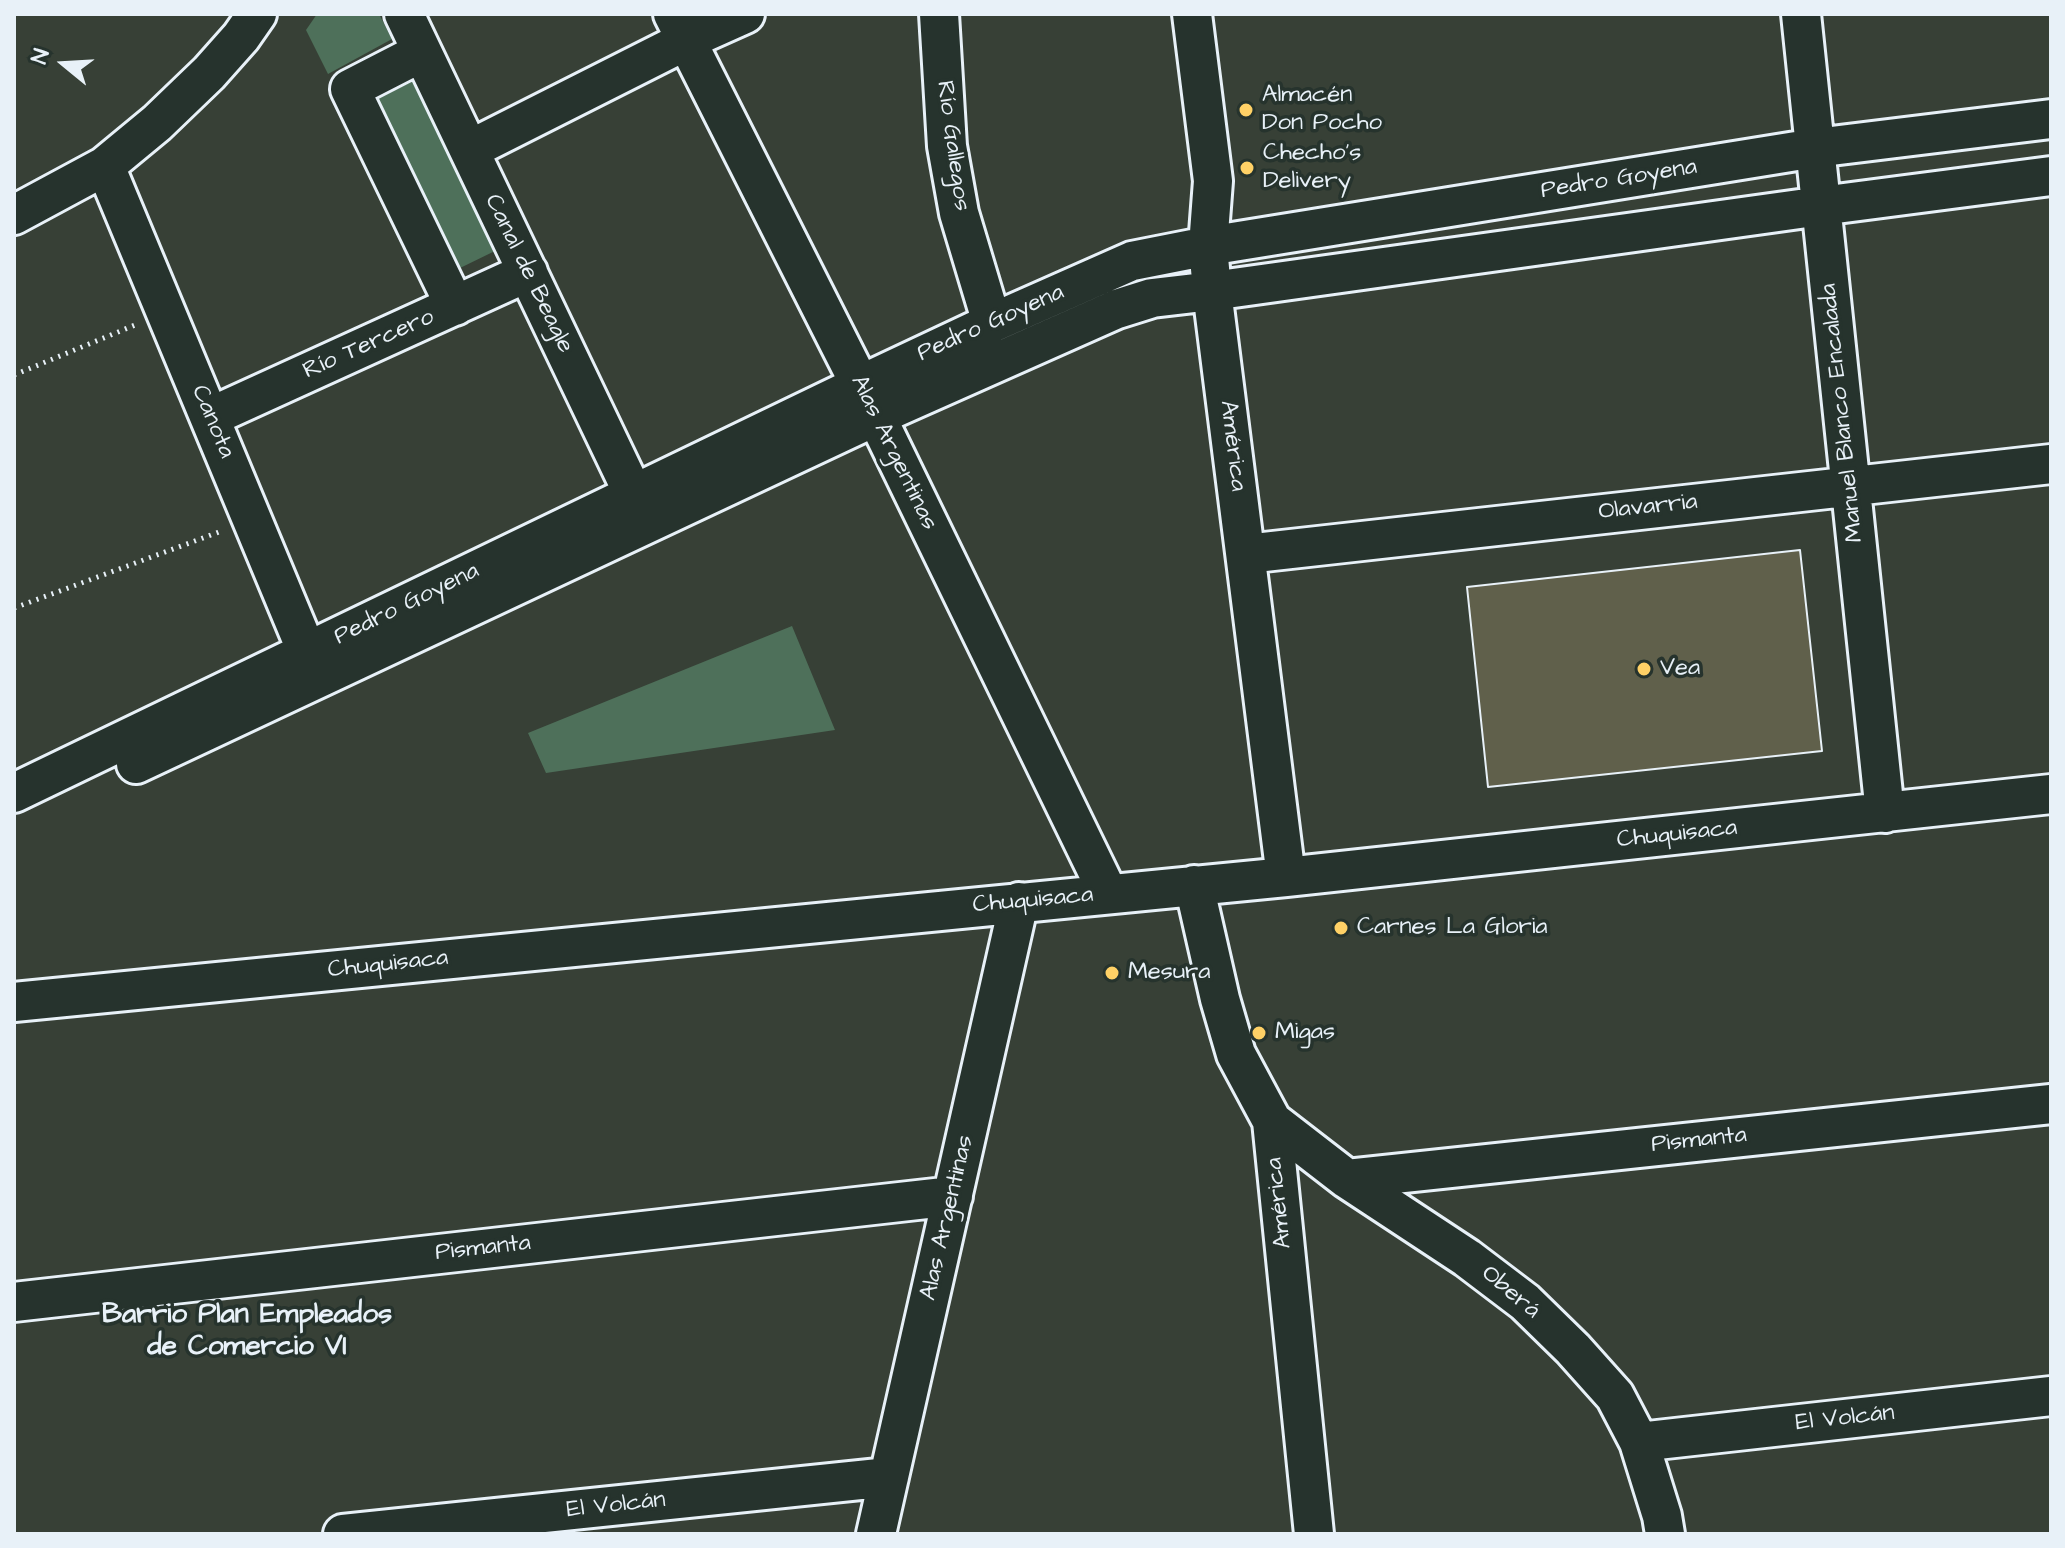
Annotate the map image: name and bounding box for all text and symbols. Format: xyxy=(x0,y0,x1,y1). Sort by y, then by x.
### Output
north arrow xyxy=(24,24,104,104)
text: N xyxy=(24,45,58,68)
street label: Río Gallegos xyxy=(929,79,975,213)
place label: Almacén Don Pocho xyxy=(1262,82,1382,138)
marker: Almacén Don Pocho xyxy=(1237,101,1255,119)
place label: Checho's Delivery xyxy=(1263,140,1361,196)
street label: Pedro Goyena xyxy=(1539,153,1699,207)
marker: Checho's Delivery xyxy=(1238,159,1256,177)
street label: Canal de Beagle xyxy=(477,190,579,358)
street label: Pedro Goyena xyxy=(913,279,1069,369)
street label: Manuel Blanco Encalada xyxy=(1815,282,1871,544)
street label: Río Tercero xyxy=(299,303,439,387)
street label: Alas Argentinas xyxy=(843,371,943,535)
street label: Canota xyxy=(184,381,240,463)
street label: América xyxy=(1212,399,1252,493)
street label: Olavarria xyxy=(1597,489,1699,527)
street label: Pedro Goyena xyxy=(330,558,484,652)
place label: Vea xyxy=(1660,655,1700,683)
marker: Vea xyxy=(1635,660,1653,678)
street label: Chuquisaca xyxy=(1615,814,1739,856)
street label: Chuquisaca xyxy=(972,881,1094,921)
place label: Carnes La Gloria xyxy=(1357,914,1548,942)
marker: Carnes La Gloria xyxy=(1332,919,1350,937)
street label: Chuquisaca xyxy=(326,944,450,986)
place label: Mesura xyxy=(1128,959,1211,987)
marker: Mesura xyxy=(1103,964,1121,982)
place label: Migas xyxy=(1275,1019,1335,1047)
marker: Migas xyxy=(1250,1024,1268,1042)
street label: Pismanta xyxy=(1650,1122,1748,1160)
street label: Alas Argentinas xyxy=(915,1133,981,1303)
street label: América xyxy=(1261,1156,1299,1250)
street label: Pismanta xyxy=(434,1230,532,1268)
street label: Oberá xyxy=(1475,1260,1545,1326)
district label: Barrio Plan Empleados de Comercio VI xyxy=(102,1299,392,1365)
street label: El Volcán xyxy=(1794,1399,1896,1439)
street label: El Volcán xyxy=(565,1486,667,1526)

